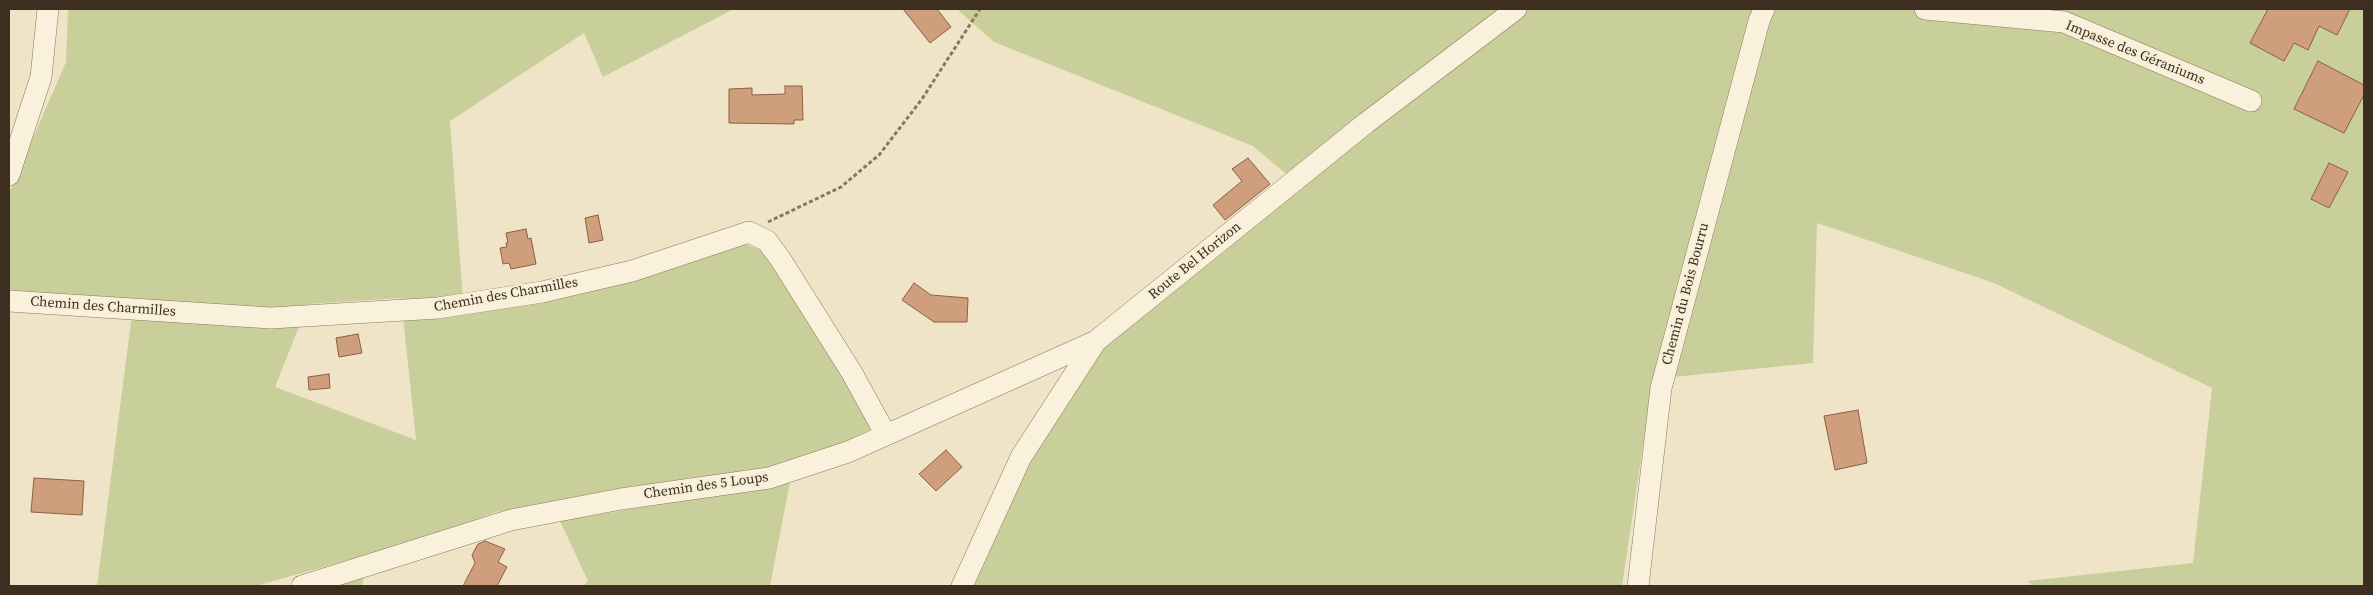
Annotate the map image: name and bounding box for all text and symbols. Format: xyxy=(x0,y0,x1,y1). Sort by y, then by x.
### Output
street label: Impasse des Géraniums xyxy=(2063,17,2207,89)
street label: Route Bel Horizon xyxy=(1145,219,1245,303)
street label: Chemin du Bois Bourru xyxy=(1659,221,1713,367)
street label: Chemin des Charmilles xyxy=(433,274,579,316)
street label: Chemin des Charmilles xyxy=(30,294,176,320)
street label: Chemin des 5 Loups xyxy=(643,469,769,503)

